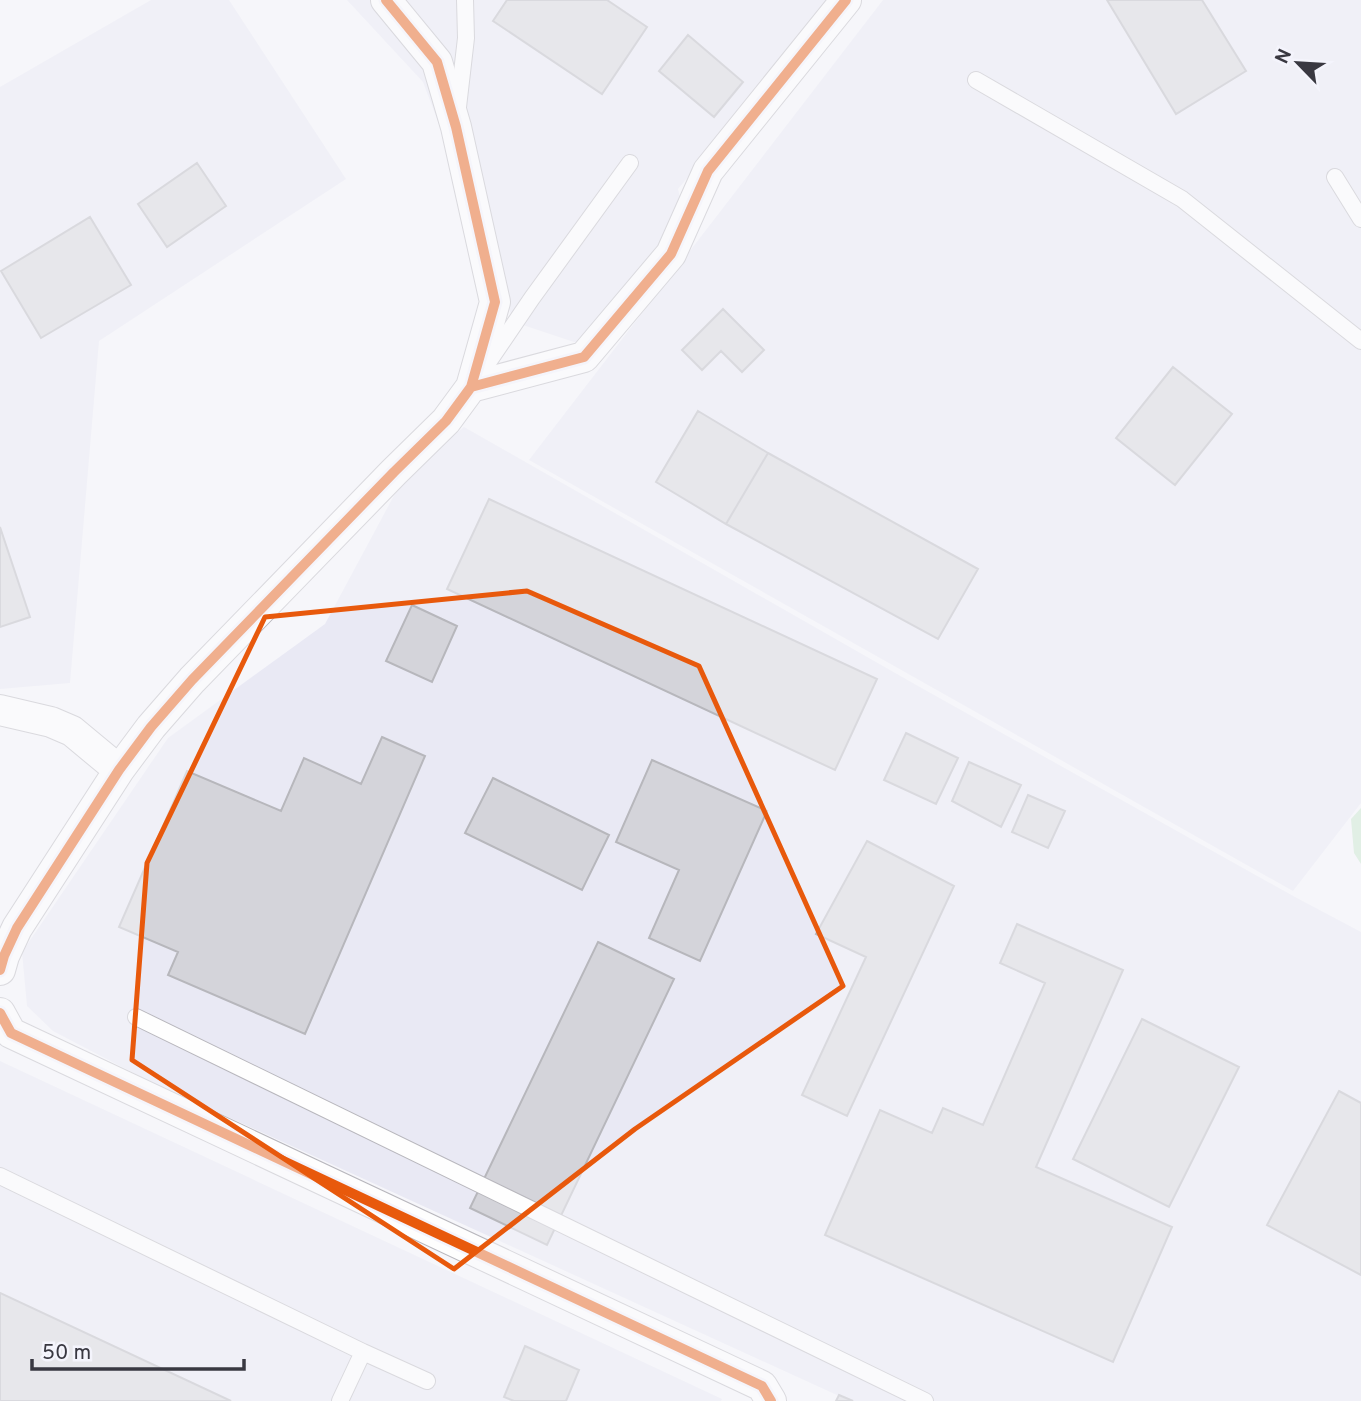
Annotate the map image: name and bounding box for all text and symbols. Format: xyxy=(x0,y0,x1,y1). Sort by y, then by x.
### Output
north arrow xyxy=(1263,28,1333,98)
text: N xyxy=(1271,45,1298,68)
scale bar xyxy=(32,1328,243,1372)
text: 50 m xyxy=(42,1340,91,1367)

